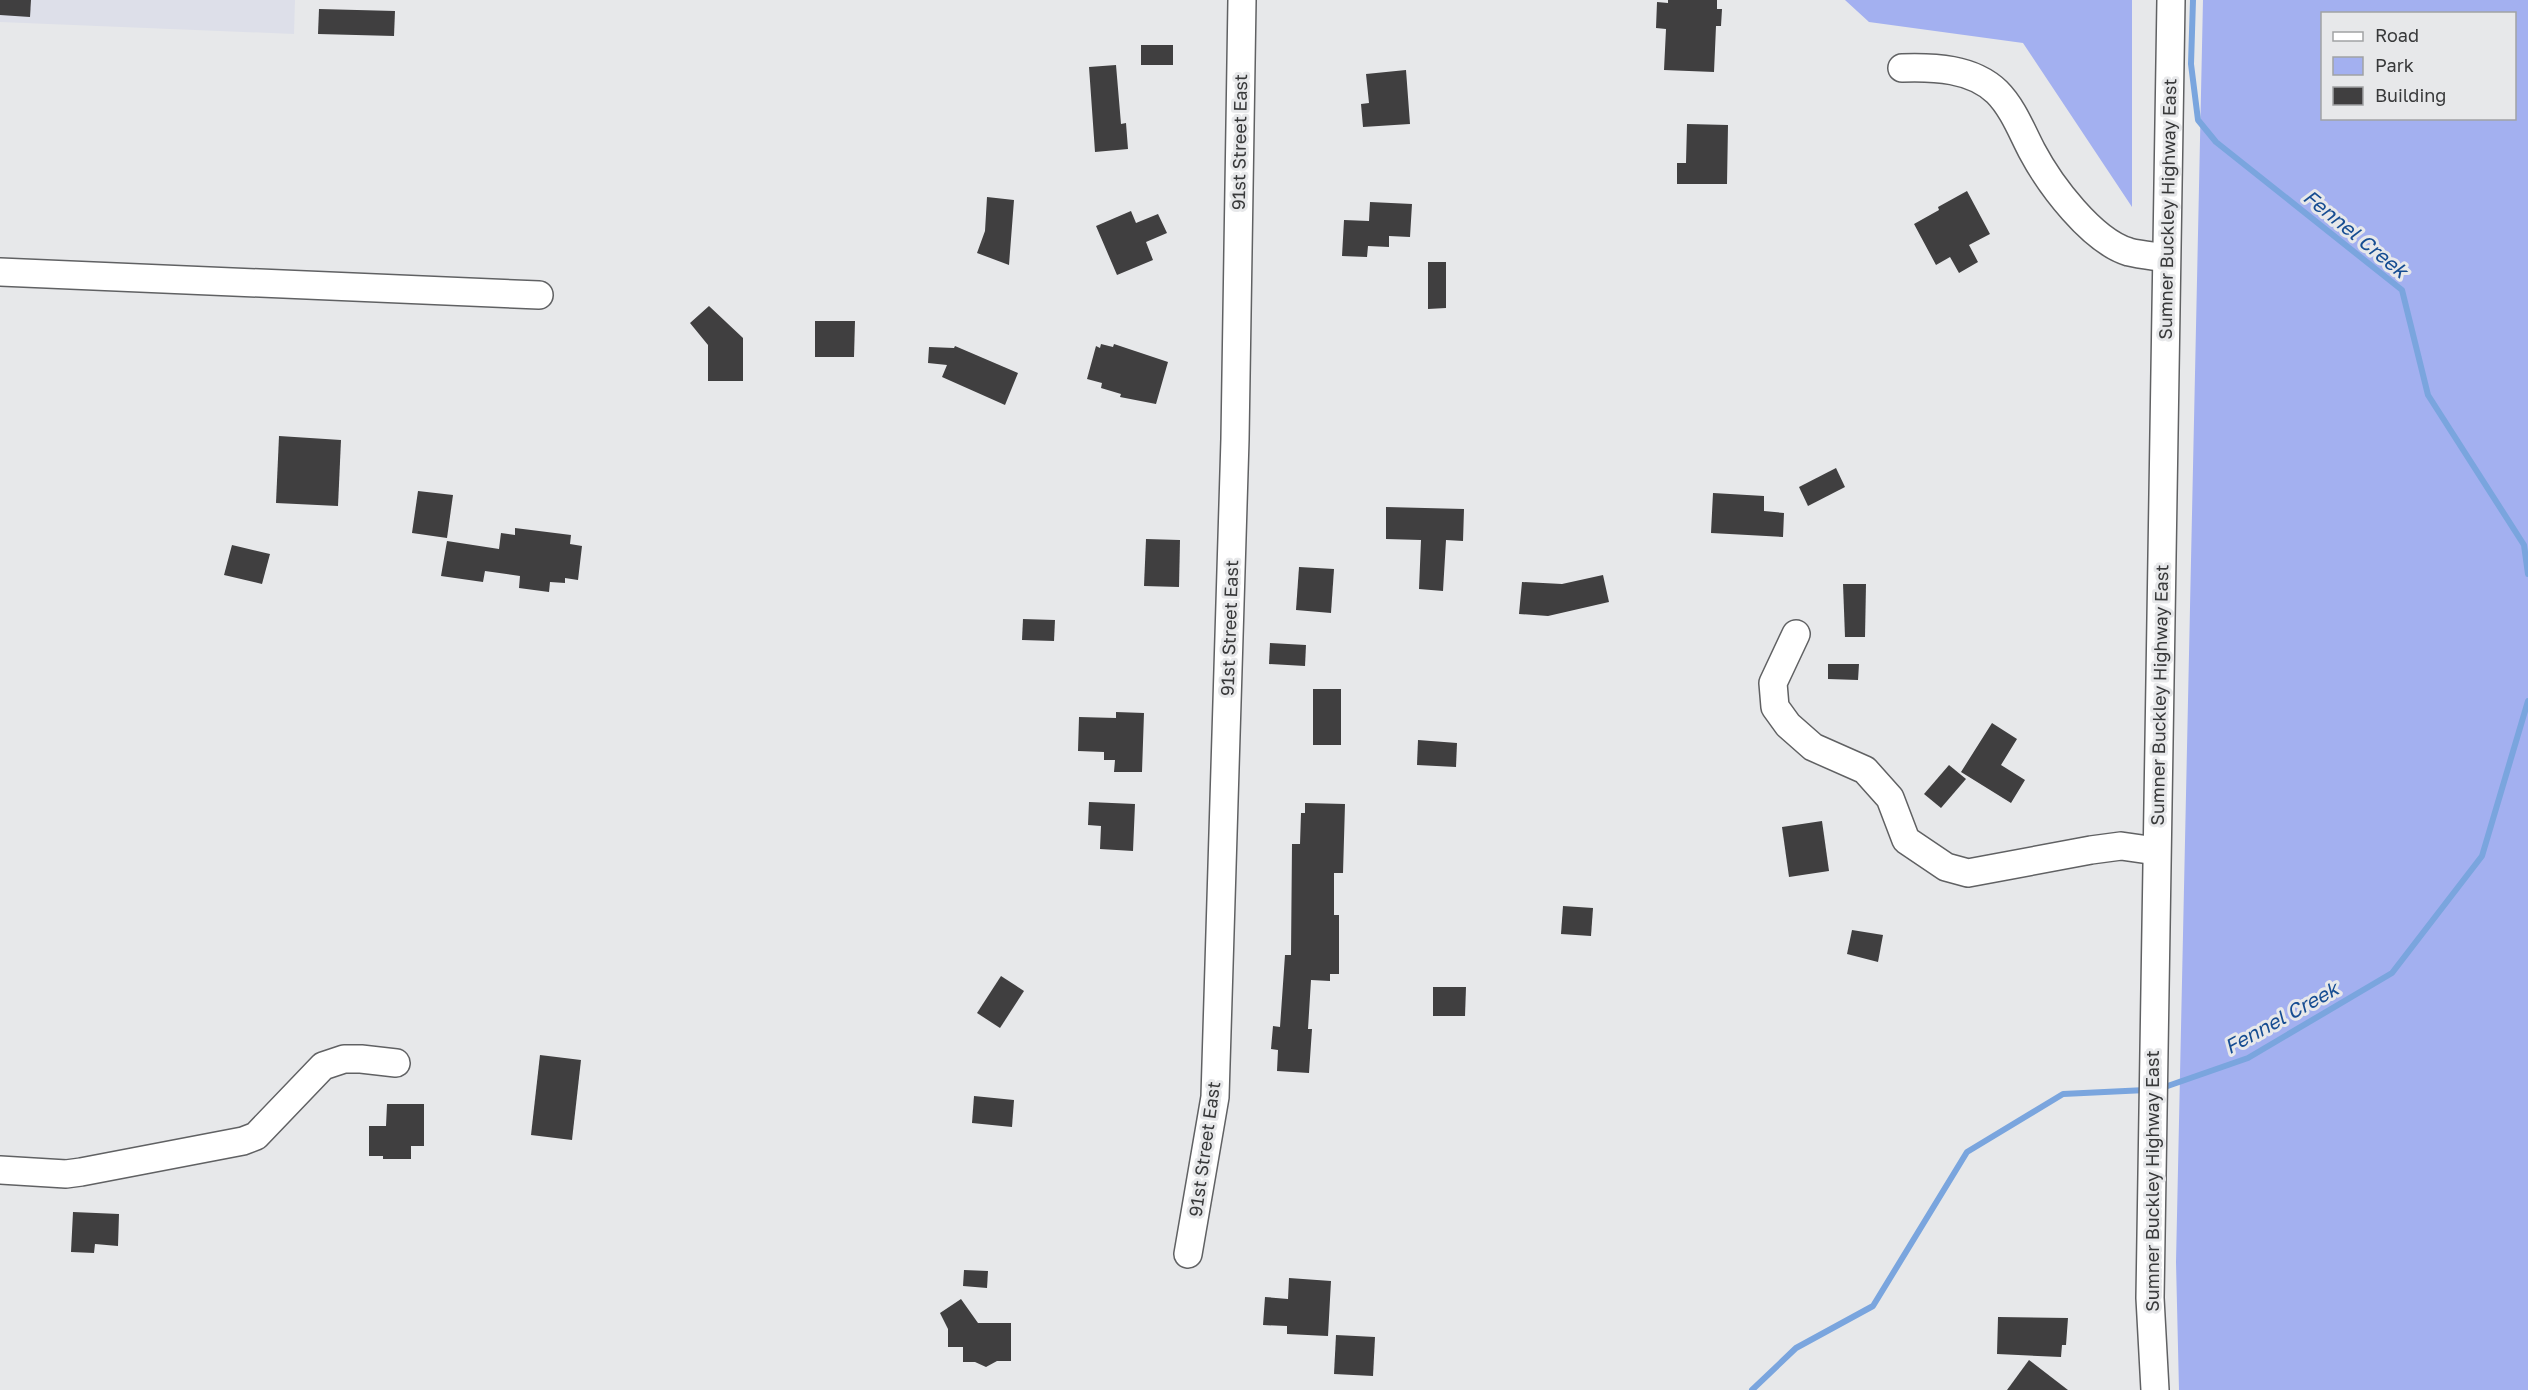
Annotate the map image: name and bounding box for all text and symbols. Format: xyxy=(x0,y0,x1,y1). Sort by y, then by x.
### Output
legend xyxy=(2321,12,2516,120)
text: Road xyxy=(2375,24,2419,46)
text: Park xyxy=(2375,54,2414,76)
street label: 91st Street East xyxy=(1227,74,1251,210)
street label: Sumner Buckley Highway East xyxy=(2154,78,2180,340)
text: Building xyxy=(2375,84,2446,106)
water label: Fennel Creek xyxy=(2299,184,2415,284)
street label: 91st Street East xyxy=(1216,559,1242,697)
street label: Sumner Buckley Highway East xyxy=(2146,564,2172,826)
water label: Fennel Creek xyxy=(2220,975,2345,1058)
street label: Sumner Buckley Highway East xyxy=(2141,1050,2163,1312)
street label: 91st Street East xyxy=(1184,1080,1224,1218)

